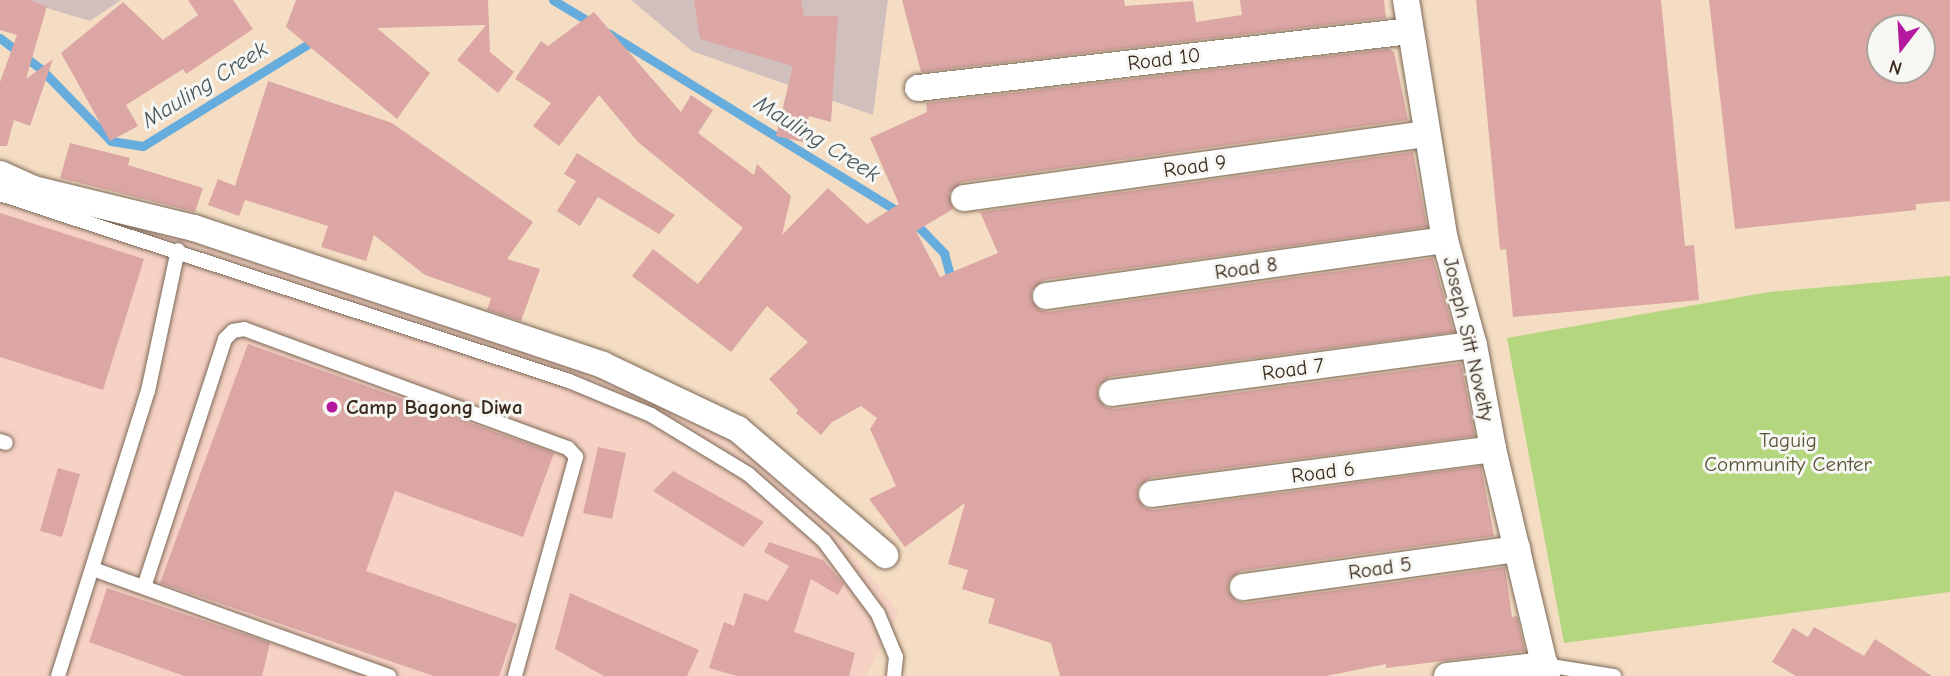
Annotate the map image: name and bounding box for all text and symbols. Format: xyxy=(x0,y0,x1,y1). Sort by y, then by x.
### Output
north arrow xyxy=(1866,14,1936,84)
water label: Mauling Creek xyxy=(137,35,273,135)
street label: Road 10 xyxy=(1126,42,1202,76)
text: N xyxy=(1886,55,1905,80)
water label: Mauling Creek xyxy=(749,89,885,189)
street label: Road 9 xyxy=(1162,149,1228,183)
street label: Road 8 xyxy=(1213,251,1279,285)
street label: Joseph Sitt Novelty xyxy=(1438,254,1500,424)
street label: Road 7 xyxy=(1260,352,1326,386)
place label: Camp Bagong Diwa xyxy=(346,394,523,420)
marker: Camp Bagong Diwa xyxy=(324,399,340,415)
park label: Taguig Community Center xyxy=(1704,427,1872,477)
street label: Road 6 xyxy=(1290,456,1356,488)
street label: Road 5 xyxy=(1347,551,1413,585)

